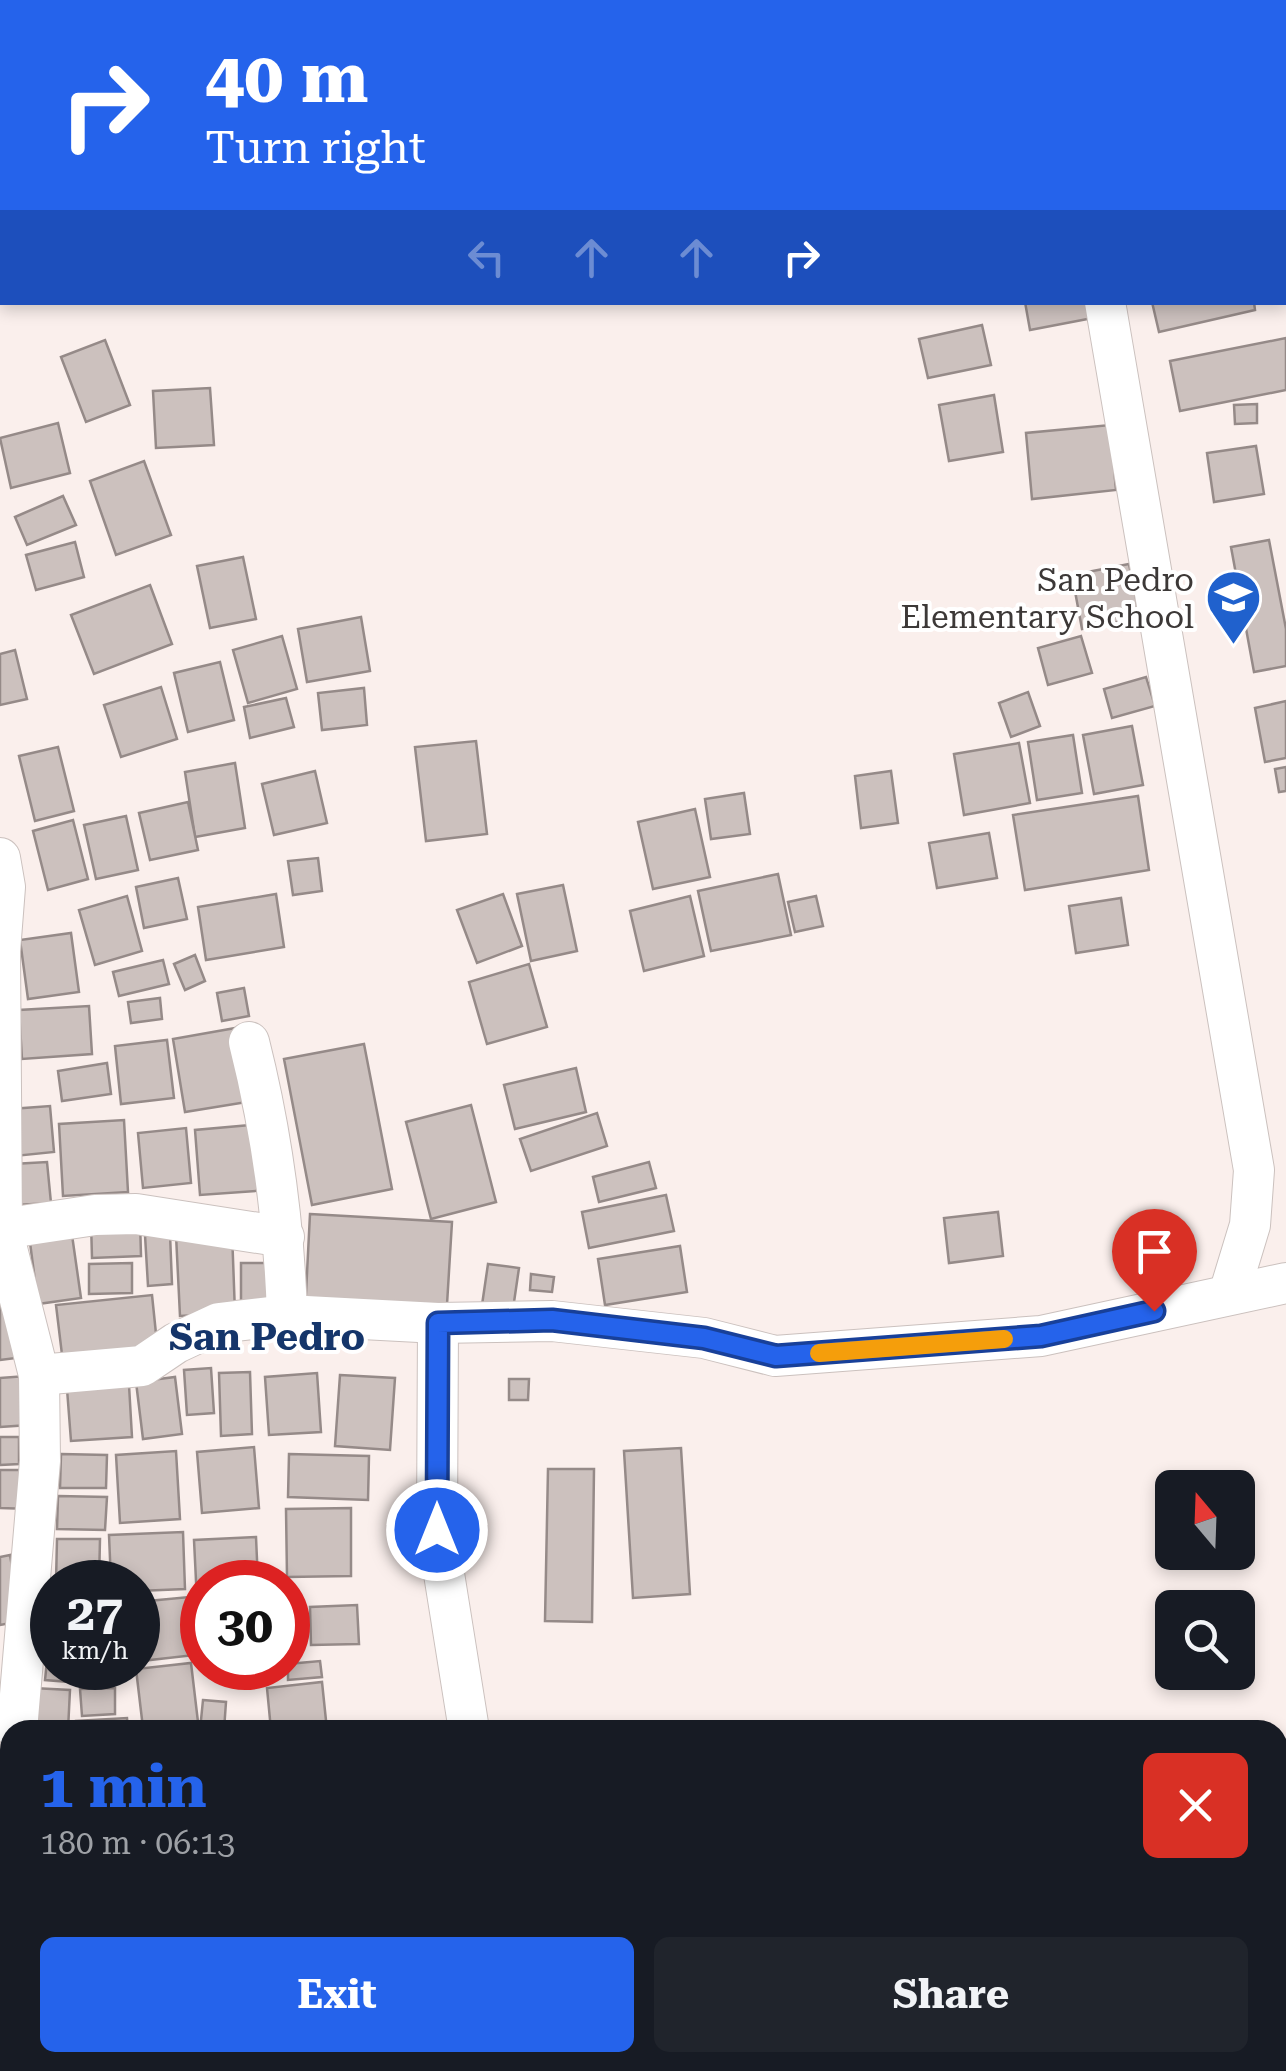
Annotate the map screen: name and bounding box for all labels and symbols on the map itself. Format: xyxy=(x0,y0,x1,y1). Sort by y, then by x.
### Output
place label: San Pedro Elementary School xyxy=(901,561,1194,636)
school or university icon: San Pedro Elementary School xyxy=(1203,568,1263,647)
pin xyxy=(1112,1209,1197,1312)
district label: San Pedro xyxy=(169,1315,365,1359)
north arrow xyxy=(1155,1470,1255,1570)
position arrow xyxy=(385,1478,489,1582)
speed limit sign: 30 xyxy=(180,1560,310,1690)

